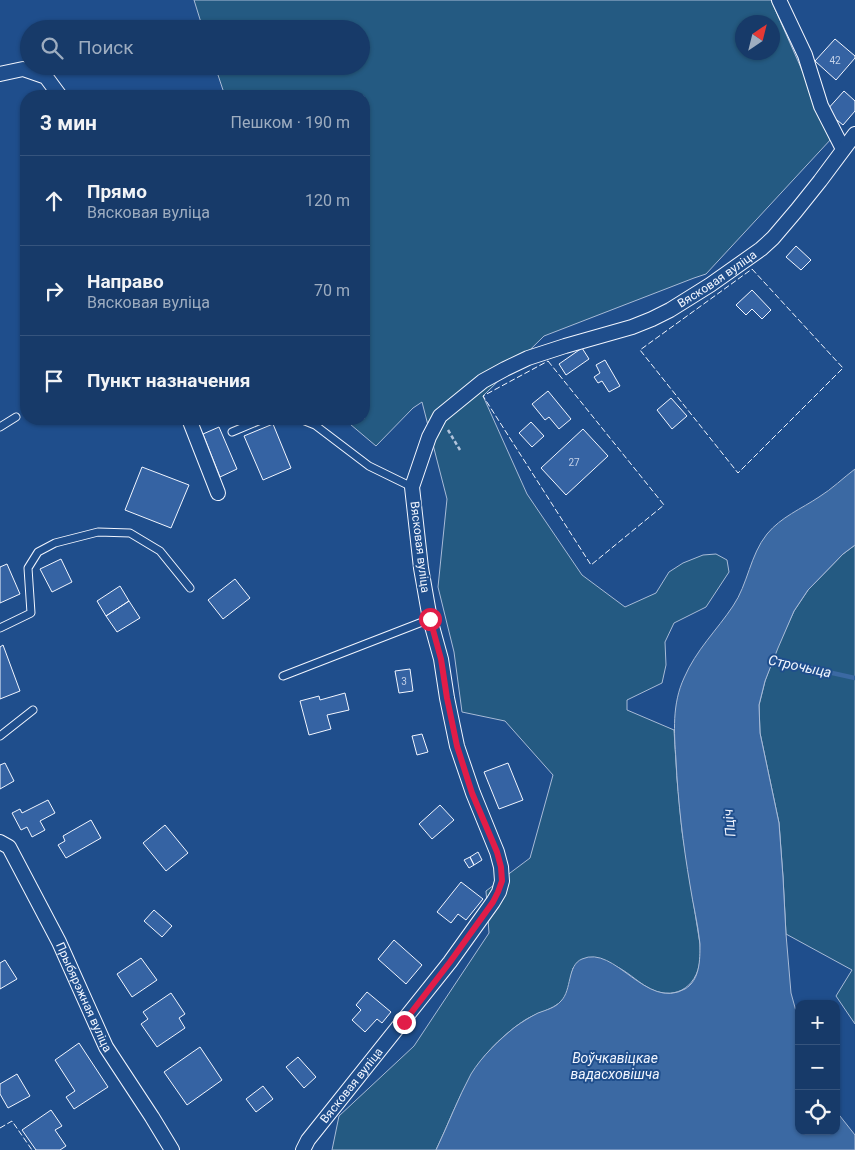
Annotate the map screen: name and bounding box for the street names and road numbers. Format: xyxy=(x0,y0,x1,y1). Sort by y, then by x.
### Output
street label: Вясковая вуліца xyxy=(675,247,759,311)
street label: Вясковая вуліца xyxy=(407,500,433,594)
street label: Прыбярэжная вуліца xyxy=(53,940,114,1055)
street label: Вясковая вуліца xyxy=(317,1045,386,1126)

